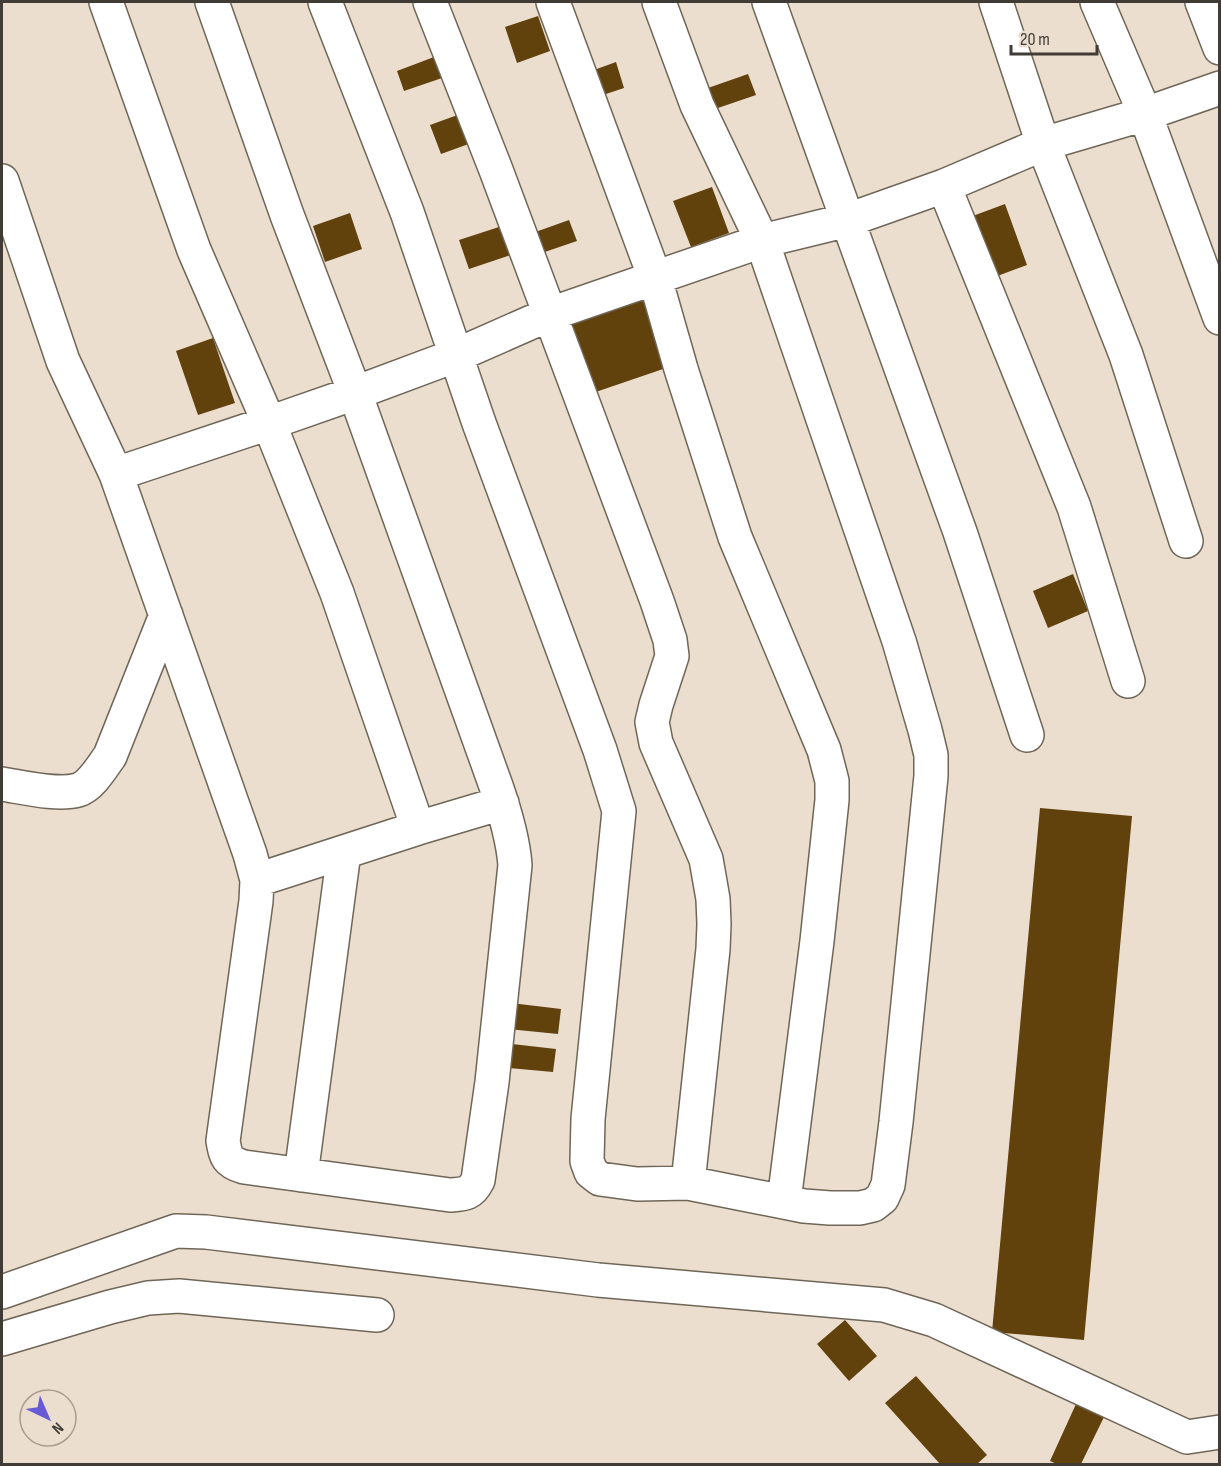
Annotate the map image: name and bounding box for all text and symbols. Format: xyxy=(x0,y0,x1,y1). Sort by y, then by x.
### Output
scale bar xyxy=(1011,18,1096,56)
text: 20 m xyxy=(1020,29,1050,50)
north arrow xyxy=(18,1388,78,1448)
text: N xyxy=(48,1418,67,1438)

